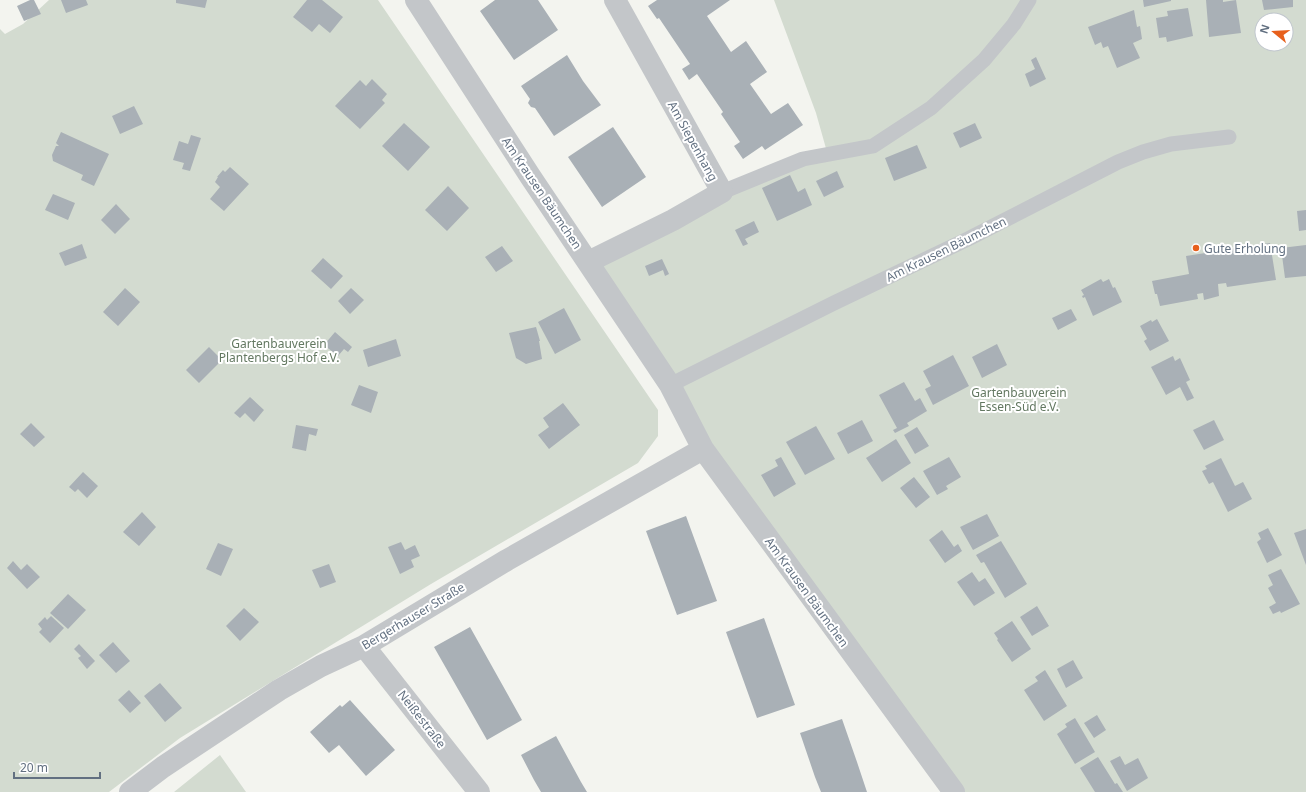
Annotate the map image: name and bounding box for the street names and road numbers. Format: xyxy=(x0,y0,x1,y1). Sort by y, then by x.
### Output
street label: Am Siepenhang xyxy=(664,98,722,184)
street label: Am Krausen Bäumchen xyxy=(498,134,586,252)
street label: Am Krausen Bäumchen xyxy=(883,212,1009,286)
street label: Am Krausen Bäumchen xyxy=(761,534,853,650)
street label: Bergerhauser Straße xyxy=(358,578,468,654)
street label: Neißestraße xyxy=(394,687,450,752)

